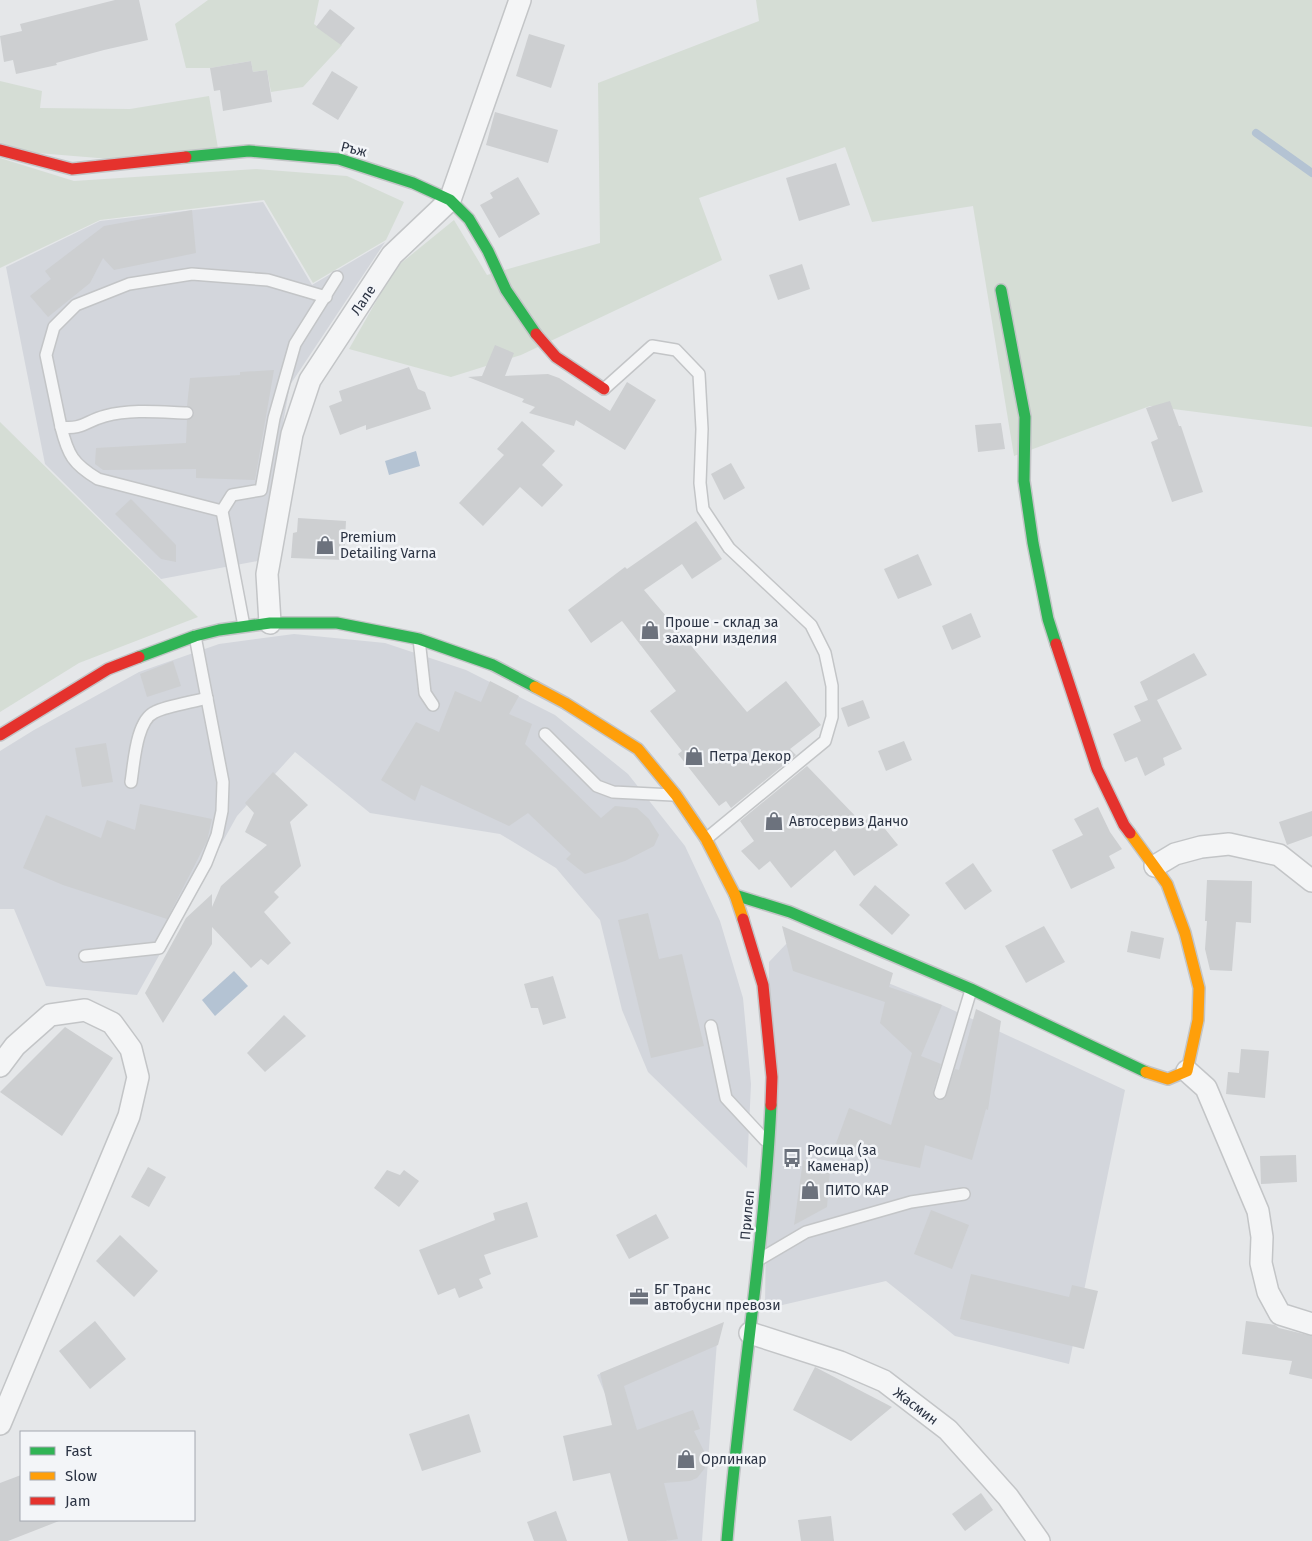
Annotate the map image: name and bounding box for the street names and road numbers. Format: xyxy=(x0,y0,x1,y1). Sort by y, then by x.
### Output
street label: Ръж xyxy=(339,138,369,161)
street label: Лале xyxy=(347,282,379,319)
street label: Прилеп xyxy=(737,1189,758,1241)
street label: Жасмин xyxy=(890,1384,942,1429)

